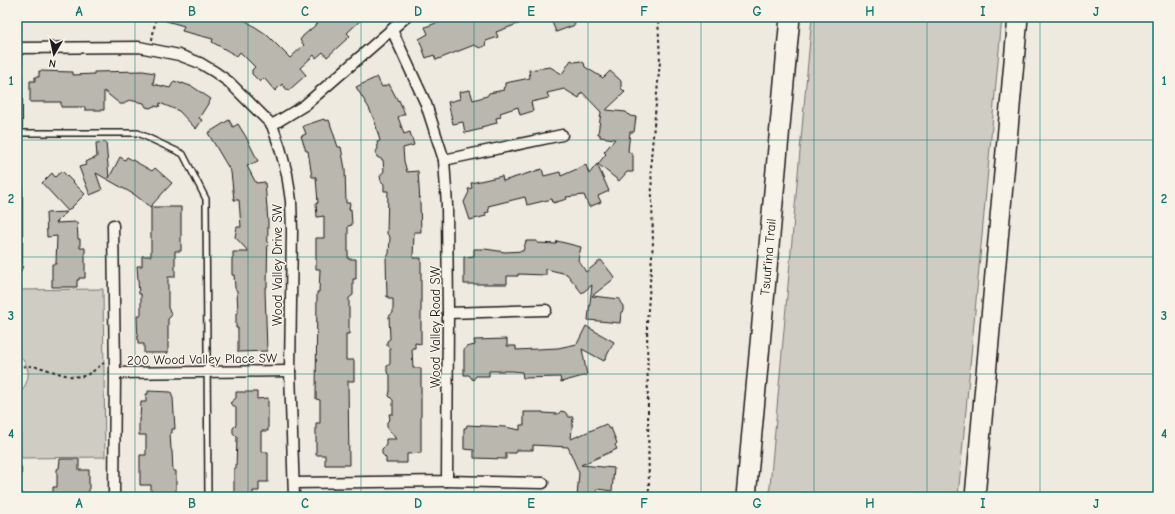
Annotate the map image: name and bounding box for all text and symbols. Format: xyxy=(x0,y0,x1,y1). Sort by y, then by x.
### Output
text: A xyxy=(75,4,83,19)
text: B xyxy=(188,4,196,19)
text: C xyxy=(301,4,309,19)
text: D xyxy=(414,4,422,19)
text: E xyxy=(527,4,535,19)
text: F xyxy=(640,4,648,19)
text: G xyxy=(752,4,762,19)
text: H xyxy=(865,4,875,19)
text: I xyxy=(980,4,986,19)
text: J xyxy=(1093,4,1099,19)
north arrow xyxy=(34,34,74,74)
text: N xyxy=(48,56,57,70)
text: 1 xyxy=(8,73,14,88)
text: 1 xyxy=(1161,73,1167,88)
text: 2 xyxy=(8,191,14,206)
text: 2 xyxy=(1161,191,1167,206)
street label: Wood Valley Drive SW xyxy=(270,203,285,326)
street label: Tsuut'ina Trail xyxy=(757,218,779,296)
street label: Wood Valley Road SW xyxy=(428,265,443,388)
text: 3 xyxy=(8,308,14,323)
text: 3 xyxy=(1161,308,1167,323)
street label: 200 Wood Valley Place SW xyxy=(127,350,278,368)
text: 4 xyxy=(8,426,14,441)
text: 4 xyxy=(1161,426,1167,441)
text: A xyxy=(75,496,83,511)
text: B xyxy=(188,496,196,511)
text: C xyxy=(301,496,309,511)
text: D xyxy=(414,496,422,511)
text: E xyxy=(527,496,535,511)
text: F xyxy=(640,496,648,511)
text: G xyxy=(752,496,762,511)
text: H xyxy=(865,496,875,511)
text: I xyxy=(980,496,986,511)
text: J xyxy=(1093,496,1099,511)

